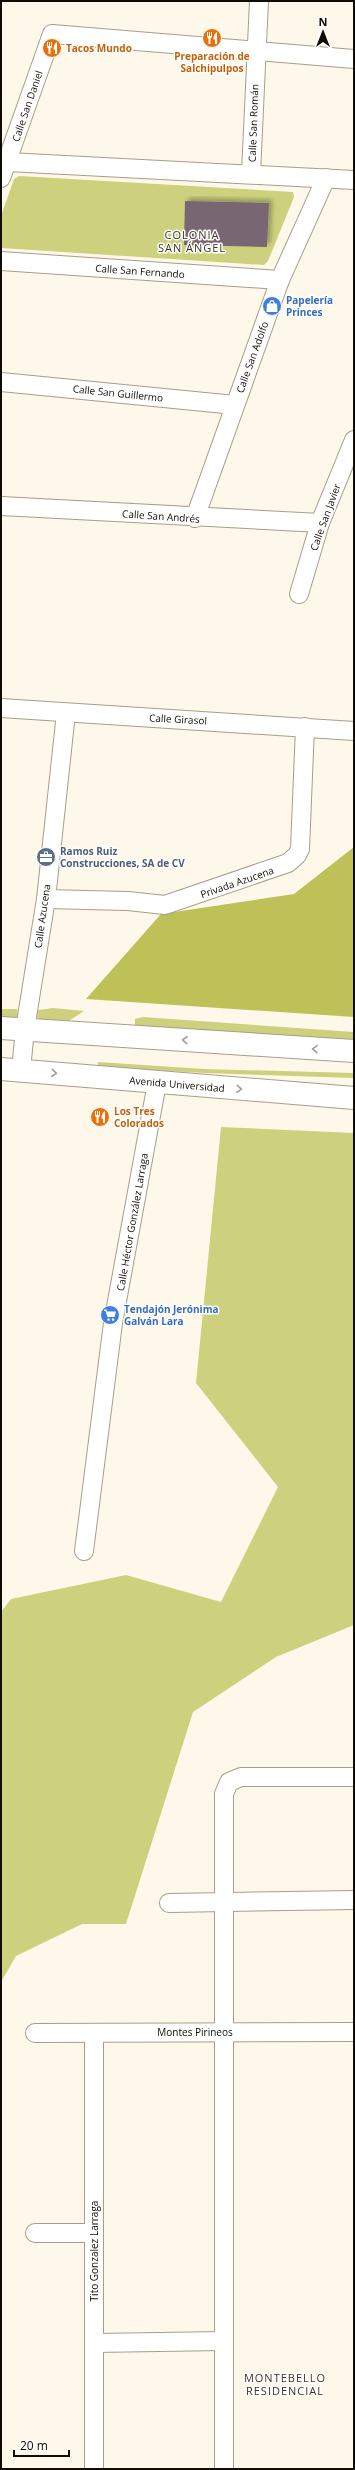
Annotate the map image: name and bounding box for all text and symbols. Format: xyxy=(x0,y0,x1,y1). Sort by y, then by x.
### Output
north arrow xyxy=(303,12,343,52)
text: N xyxy=(319,14,327,29)
restaurant icon: Preparación de Salchipulpos xyxy=(201,27,223,49)
restaurant icon: Tacos Mundo xyxy=(41,37,63,59)
place label: Tacos Mundo xyxy=(66,41,132,55)
place label: Preparación de Salchipulpos xyxy=(174,49,250,75)
street label: Calle San Daniel xyxy=(8,69,46,143)
street label: Calle San Román xyxy=(245,84,261,162)
district label: COLONIA SAN ÁNGEL xyxy=(158,227,226,255)
street label: Calle San Fernando xyxy=(95,261,185,281)
place label: Papelería Princes xyxy=(286,293,333,319)
shop icon: Papelería Princes xyxy=(261,295,283,317)
street label: Calle San Adolfo xyxy=(233,319,271,395)
street label: Calle San Guillermo xyxy=(72,381,164,405)
street label: Calle San Javier xyxy=(306,482,344,552)
street label: Calle San Andrés xyxy=(122,506,201,526)
street label: Calle Girasol xyxy=(149,710,207,728)
place label: Ramos Ruiz Construcciones, SA de CV xyxy=(60,844,185,870)
office icon: Ramos Ruiz Construcciones, SA de CV xyxy=(35,846,57,868)
street label: Privada Azucena xyxy=(198,863,276,901)
street label: Calle Azucena xyxy=(31,883,53,949)
one-way arrow xyxy=(182,1036,188,1045)
one-way arrow xyxy=(312,1044,318,1053)
one-way arrow xyxy=(51,1069,57,1078)
street label: Avenida Universidad xyxy=(129,1073,225,1095)
one-way arrow xyxy=(236,1085,242,1094)
place label: Los Tres Colorados xyxy=(114,1104,164,1130)
restaurant icon: Los Tres Colorados xyxy=(89,1106,111,1128)
street label: Calle Héctor González Larraga xyxy=(113,1152,151,1292)
place label: Tendajón Jerónima Galván Lara xyxy=(124,1302,219,1328)
supermarket icon: Tendajón Jerónima Galván Lara xyxy=(99,1304,121,1326)
street label: Montes Pirineos xyxy=(157,2025,233,2039)
street label: Tito Gonzalez Larraga xyxy=(87,2201,101,2301)
district label: MONTEBELLO RESIDENCIAL xyxy=(244,2370,326,2398)
scale bar xyxy=(14,2432,69,2458)
text: 20 m xyxy=(20,2437,48,2454)

